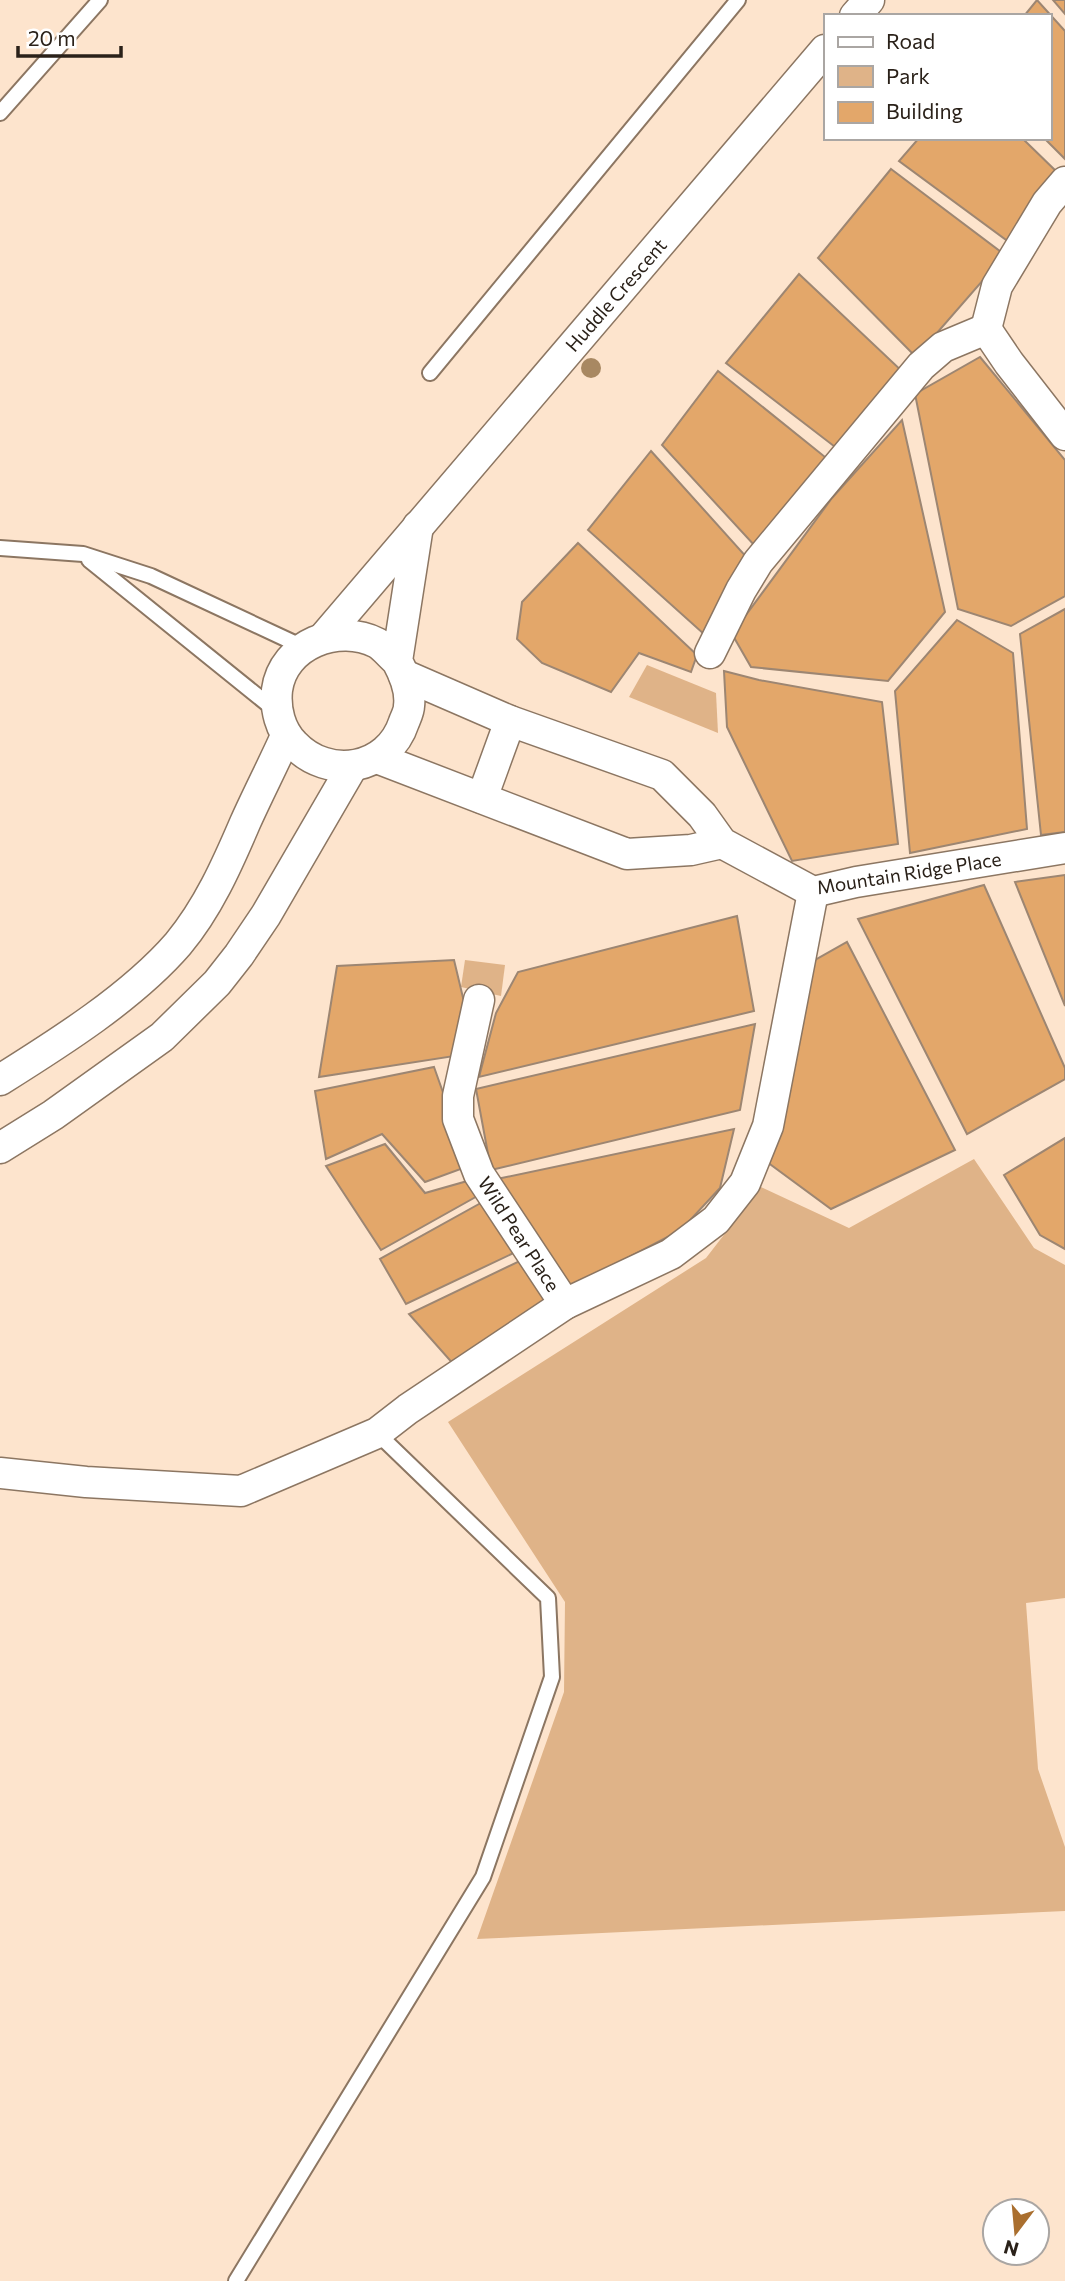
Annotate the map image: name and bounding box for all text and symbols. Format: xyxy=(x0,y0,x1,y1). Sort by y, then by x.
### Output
scale bar xyxy=(18,14,121,58)
legend xyxy=(824,14,1051,140)
text: 20 m xyxy=(28,25,76,50)
text: Road xyxy=(886,28,935,53)
text: Park xyxy=(886,63,930,88)
text: Building xyxy=(886,98,963,123)
street label: Huddle Crescent xyxy=(560,233,671,356)
street label: Mountain Ridge Place xyxy=(815,847,1003,898)
street label: Wild Pear Place xyxy=(474,1172,565,1296)
north arrow xyxy=(981,2197,1051,2267)
text: N xyxy=(1001,2236,1021,2262)

